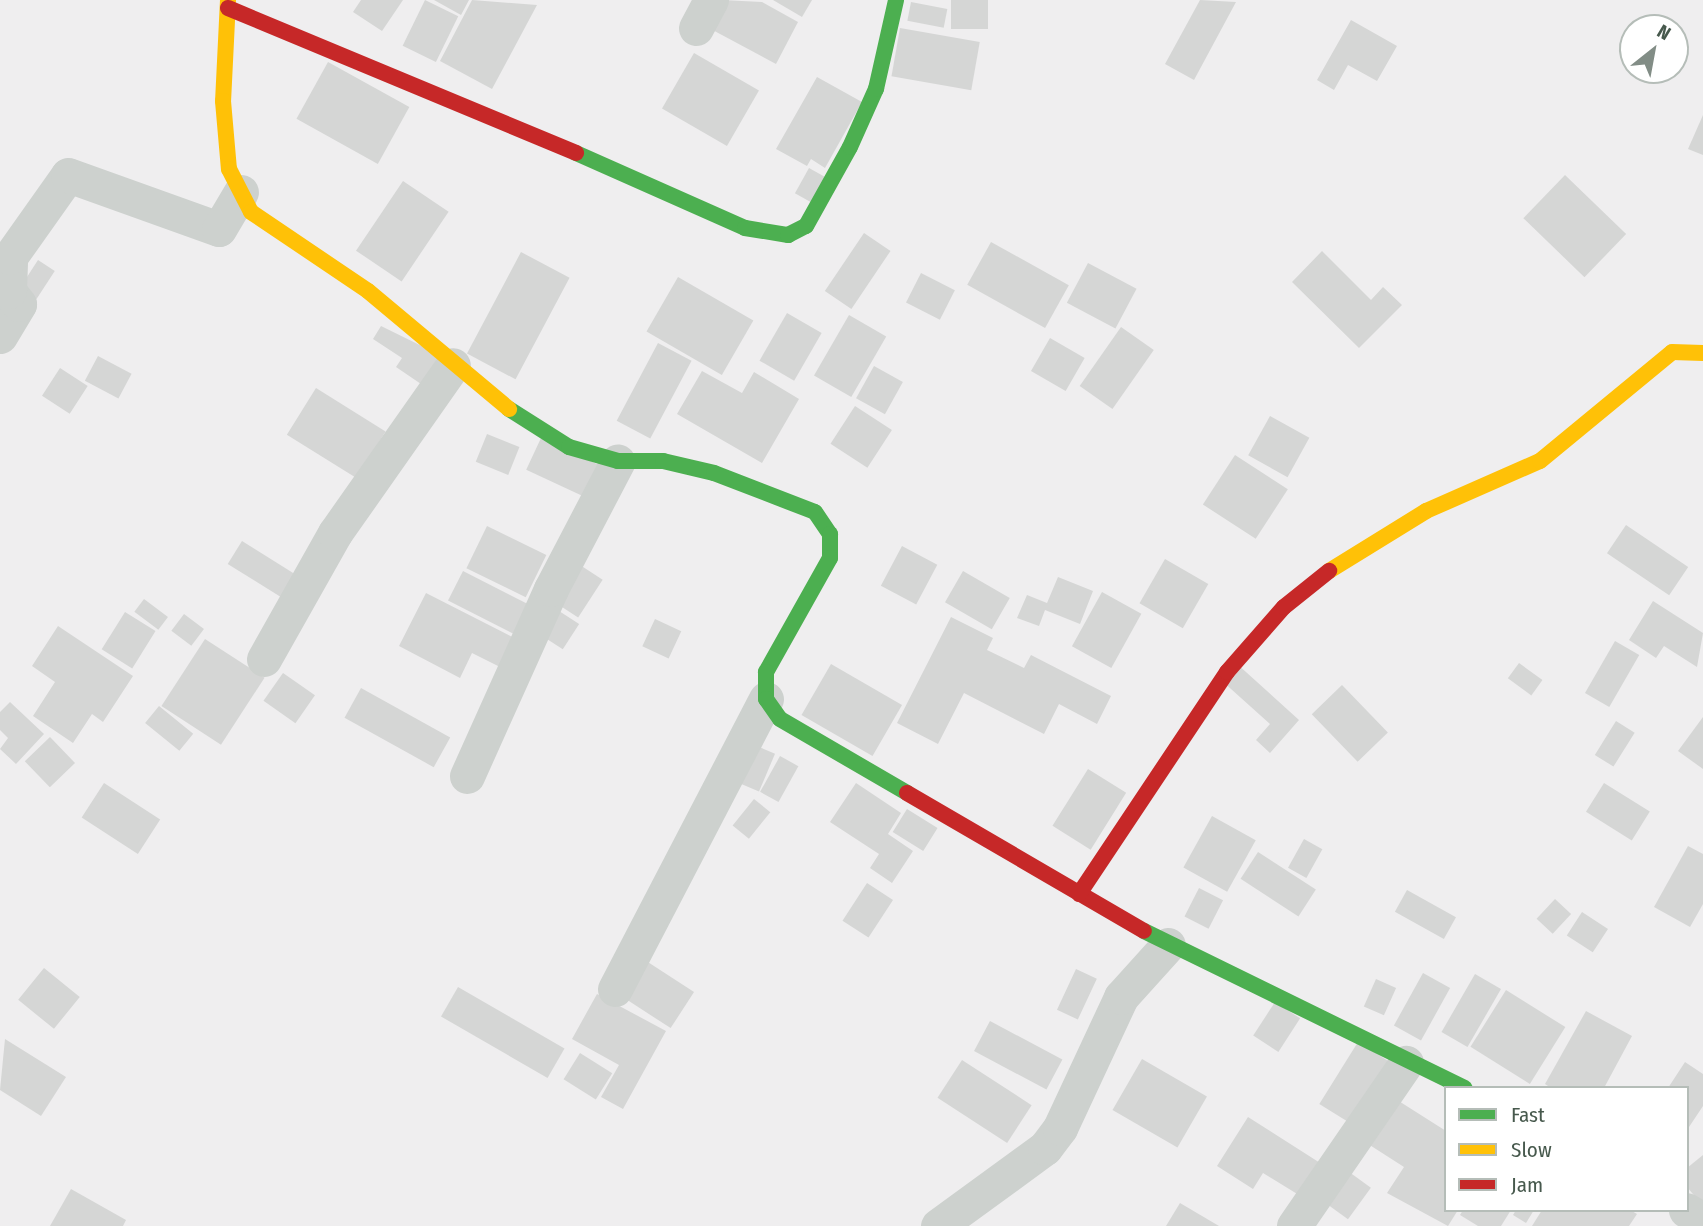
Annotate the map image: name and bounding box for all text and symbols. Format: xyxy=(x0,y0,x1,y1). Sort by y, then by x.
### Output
north arrow xyxy=(1619,14,1689,84)
text: N xyxy=(1653,19,1675,45)
legend xyxy=(1444,1086,1689,1212)
text: Fast xyxy=(1511,1102,1545,1128)
text: Slow xyxy=(1511,1137,1552,1163)
text: Jam xyxy=(1511,1172,1543,1198)

